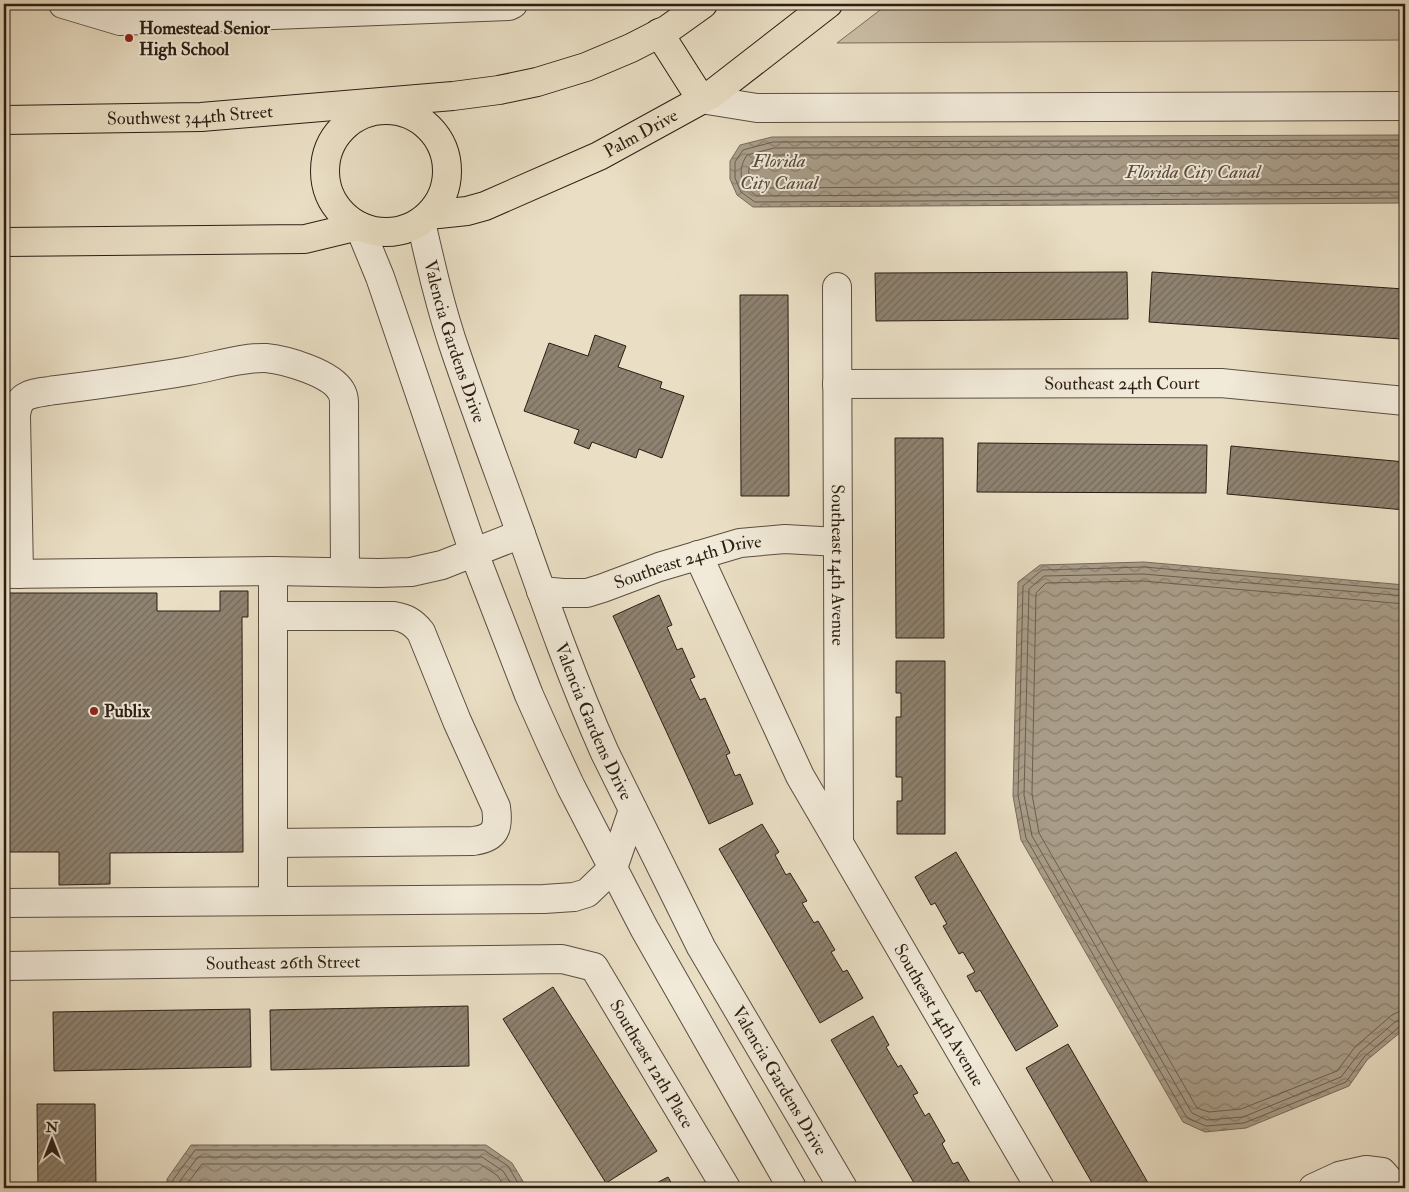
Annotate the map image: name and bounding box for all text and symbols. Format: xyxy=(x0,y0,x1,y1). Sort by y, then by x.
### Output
place label: Homestead Senior High School xyxy=(139,17,270,61)
marker: Homestead Senior High School xyxy=(123,32,135,44)
street label: Southwest 344th Street xyxy=(107,100,274,130)
street label: Palm Drive xyxy=(600,103,682,163)
water label: Florida City Canal xyxy=(740,149,819,195)
water label: Florida City Canal xyxy=(1124,160,1262,184)
street label: Valencia Gardens Drive xyxy=(419,258,491,426)
street label: Southeast 24th Court xyxy=(1044,372,1200,395)
street label: Southeast 14th Avenue xyxy=(826,484,850,646)
street label: Southeast 24th Drive xyxy=(611,530,763,594)
street label: Valencia Gardens Drive xyxy=(550,639,638,804)
place label: Publix xyxy=(104,700,151,723)
marker: Publix xyxy=(88,705,100,717)
street label: Southeast 14th Avenue xyxy=(889,939,990,1091)
street label: Southeast 26th Street xyxy=(205,950,361,975)
street label: Southeast 12th Place xyxy=(605,995,699,1133)
street label: Valencia Gardens Drive xyxy=(727,1002,833,1160)
north arrow xyxy=(28,1114,78,1164)
text: N xyxy=(45,1119,59,1136)

